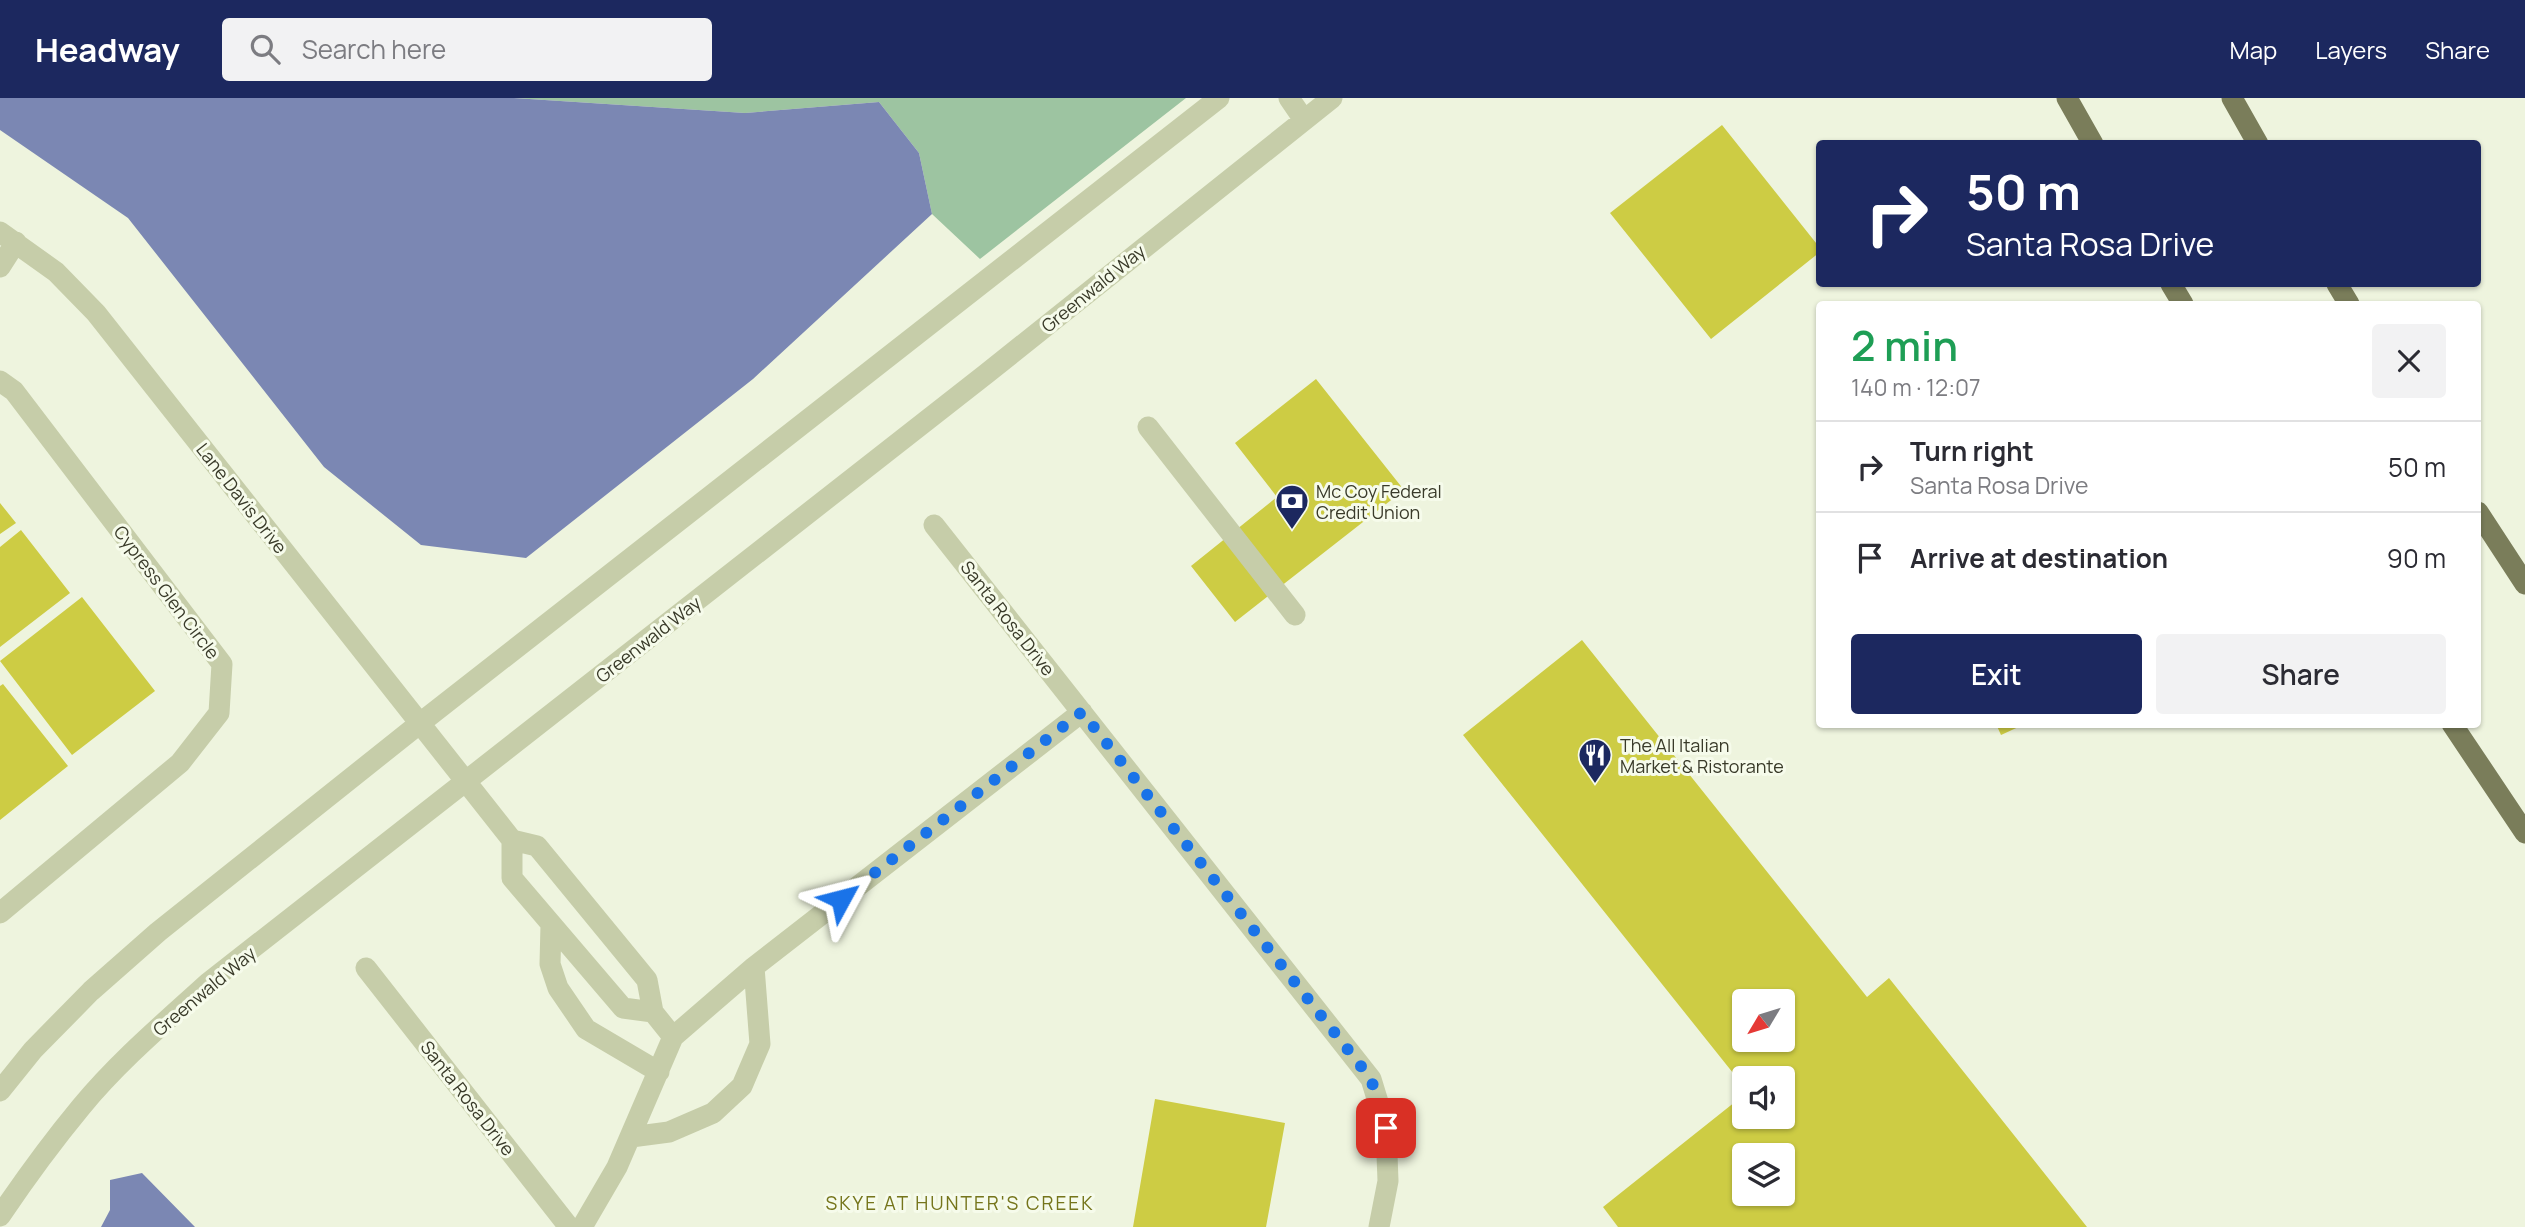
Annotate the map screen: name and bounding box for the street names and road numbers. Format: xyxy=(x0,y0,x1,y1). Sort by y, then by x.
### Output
street label: Greenwald Way xyxy=(1036,238,1150,337)
street label: Lane Davis Drive xyxy=(191,438,293,558)
street label: Cypress Glen Circle xyxy=(109,520,225,664)
street label: Santa Rosa Drive xyxy=(956,556,1060,680)
street label: Greenwald Way xyxy=(590,590,706,688)
street label: Greenwald Way xyxy=(148,941,261,1041)
street label: Santa Rosa Drive xyxy=(416,1036,520,1160)

